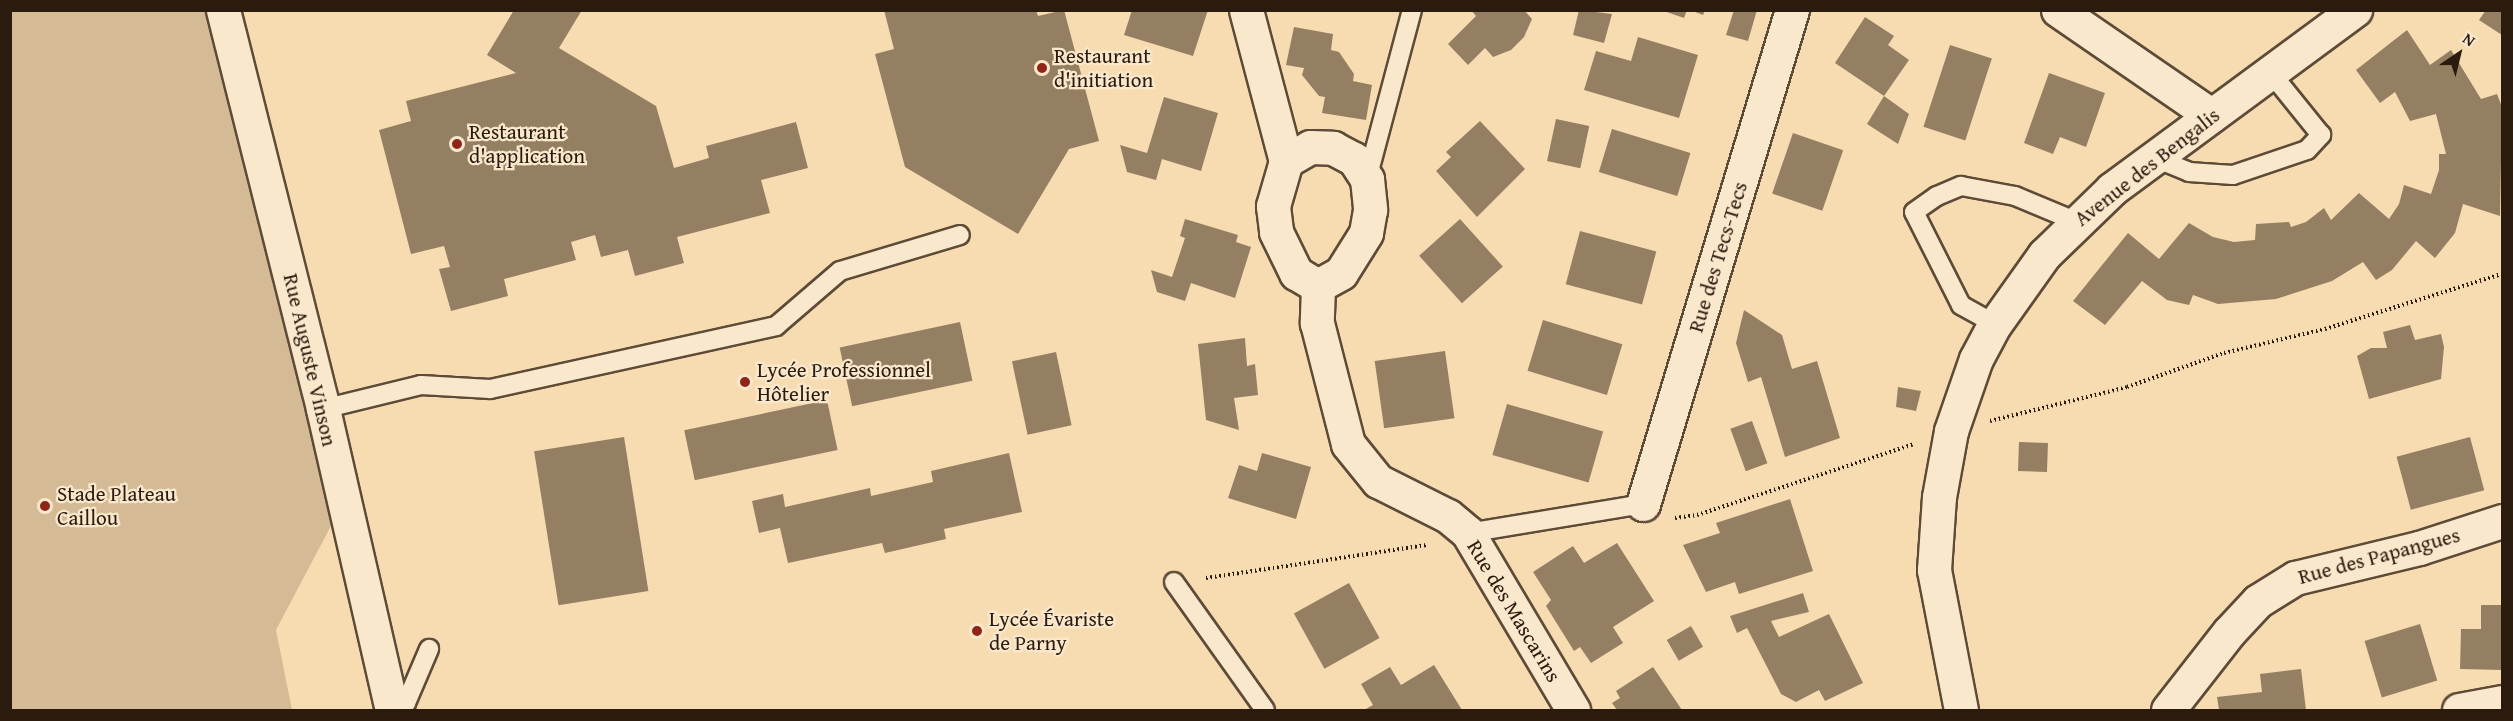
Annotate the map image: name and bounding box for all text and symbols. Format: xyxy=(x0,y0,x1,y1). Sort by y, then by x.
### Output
north arrow xyxy=(2429,24,2489,84)
text: N xyxy=(2458,26,2481,52)
place label: Restaurant d'initiation xyxy=(1054,43,1153,93)
marker: Restaurant d'initiation xyxy=(1035,61,1049,75)
street label: Avenue des Bengalis xyxy=(2069,103,2225,231)
place label: Restaurant d'application xyxy=(469,119,585,169)
marker: Restaurant d'application xyxy=(450,137,464,151)
street label: Rue des Tecs-Tecs xyxy=(1683,179,1753,335)
street label: Rue Auguste Vinson xyxy=(278,271,342,449)
place label: Lycée Professionnel Hôtelier xyxy=(757,357,931,407)
marker: Lycée Professionnel Hôtelier xyxy=(738,375,752,389)
place label: Stade Plateau Caillou xyxy=(57,481,176,531)
marker: Stade Plateau Caillou xyxy=(38,499,52,513)
street label: Rue des Papangues xyxy=(2295,522,2463,590)
street label: Rue des Mascarins xyxy=(1462,535,1566,687)
place label: Lycée Évariste de Parny xyxy=(989,606,1114,656)
marker: Lycée Évariste de Parny xyxy=(970,624,984,638)

